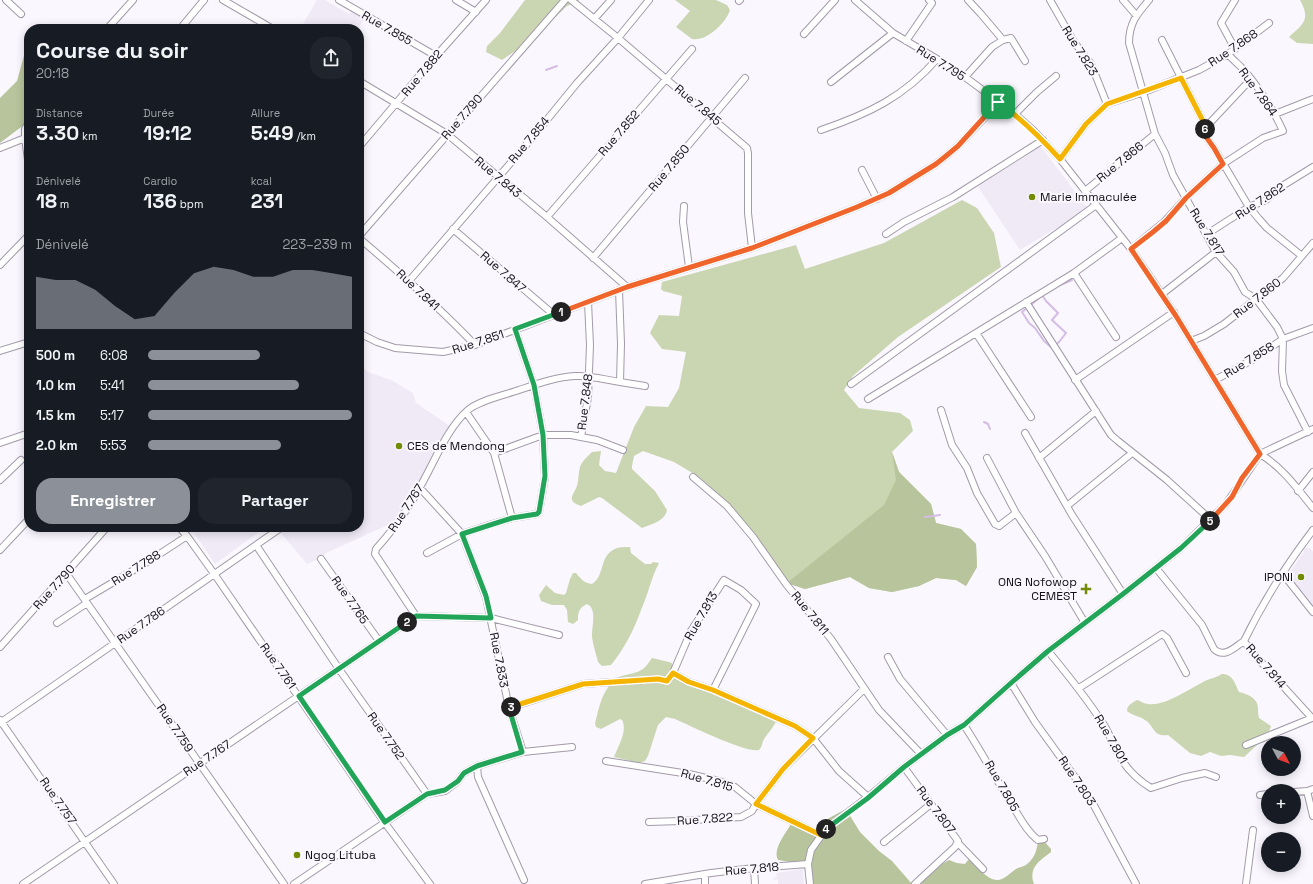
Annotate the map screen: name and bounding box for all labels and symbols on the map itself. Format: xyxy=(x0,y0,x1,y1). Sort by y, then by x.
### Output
street label: Rue 7.855 xyxy=(359,7,415,49)
street label: Rue 7.823 xyxy=(1058,23,1102,79)
street label: Rue 7.868 xyxy=(1205,26,1261,70)
street label: Rue 7.795 xyxy=(913,42,969,84)
street label: Rue 7.882 xyxy=(398,46,446,100)
street label: Rue 7.864 xyxy=(1235,64,1281,120)
street label: Rue 7.845 xyxy=(671,81,725,129)
pin xyxy=(981,85,1015,119)
street label: Rue 7.790 xyxy=(438,91,486,143)
street label: Rue 7.852 xyxy=(595,107,643,159)
street label: Rue 7.854 xyxy=(505,113,554,167)
pin: 6 xyxy=(1195,119,1215,139)
street label: Rue 7.866 xyxy=(1093,138,1147,186)
street label: Rue 7.850 xyxy=(645,141,693,195)
street label: Rue 7.843 xyxy=(471,153,525,201)
street label: Rue 7.862 xyxy=(1232,179,1288,223)
place label: Marie Immaculée xyxy=(1040,189,1137,205)
marker: Marie Immaculée xyxy=(1027,192,1037,202)
street label: Rue 7.817 xyxy=(1186,205,1228,259)
street label: Rue 7.847 xyxy=(477,248,529,296)
street label: Rue 7.841 xyxy=(393,266,443,314)
street label: Rue 7.860 xyxy=(1230,274,1284,322)
pin: 1 xyxy=(551,302,571,322)
street label: Rue 7.851 xyxy=(450,326,506,358)
street label: Rue 7.858 xyxy=(1221,338,1277,382)
street label: Rue 7.848 xyxy=(574,373,596,431)
place label: CES de Mendong xyxy=(407,438,505,454)
marker: CES de Mendong xyxy=(394,441,404,451)
street label: Rue 7.767 xyxy=(385,481,428,535)
pin: 5 xyxy=(1200,511,1220,531)
street label: Rue 7.788 xyxy=(108,547,164,589)
street label: Rue 7.790 xyxy=(29,561,79,613)
place label: IPONI xyxy=(1264,569,1293,585)
marker: IPONI xyxy=(1296,572,1306,582)
street label: Rue 7.765 xyxy=(328,573,372,627)
place label: ONG Nofowop CEMEST xyxy=(998,574,1077,604)
marker: ONG Nofowop CEMEST xyxy=(1080,583,1092,595)
street label: Rue 7.811 xyxy=(788,588,832,638)
street label: Rue 7.813 xyxy=(681,589,721,643)
street label: Rue 7.786 xyxy=(114,603,168,647)
pin: 2 xyxy=(397,612,417,632)
street label: Rue 7.833 xyxy=(486,631,512,689)
street label: Rue 7.761 xyxy=(256,640,300,692)
street label: Rue 7.814 xyxy=(1242,640,1290,692)
pin: 3 xyxy=(501,697,521,717)
street label: Rue 7.759 xyxy=(153,701,197,755)
street label: Rue 7.752 xyxy=(364,709,408,763)
street label: Rue 7.801 xyxy=(1090,711,1132,767)
street label: Rue 7.767 xyxy=(180,736,234,780)
north arrow xyxy=(1261,736,1301,776)
street label: Rue 7.803 xyxy=(1055,753,1099,809)
street label: Rue 7.805 xyxy=(981,758,1023,814)
street label: Rue 7.815 xyxy=(679,765,735,795)
street label: Rue 7.757 xyxy=(36,774,80,828)
street label: Rue 7.807 xyxy=(913,783,959,837)
street label: Rue 7.822 xyxy=(676,809,734,829)
pin: 4 xyxy=(816,819,836,839)
place label: Ngog Lituba xyxy=(305,847,376,863)
marker: Ngog Lituba xyxy=(292,850,302,860)
street label: Rue 7.818 xyxy=(724,859,780,879)

